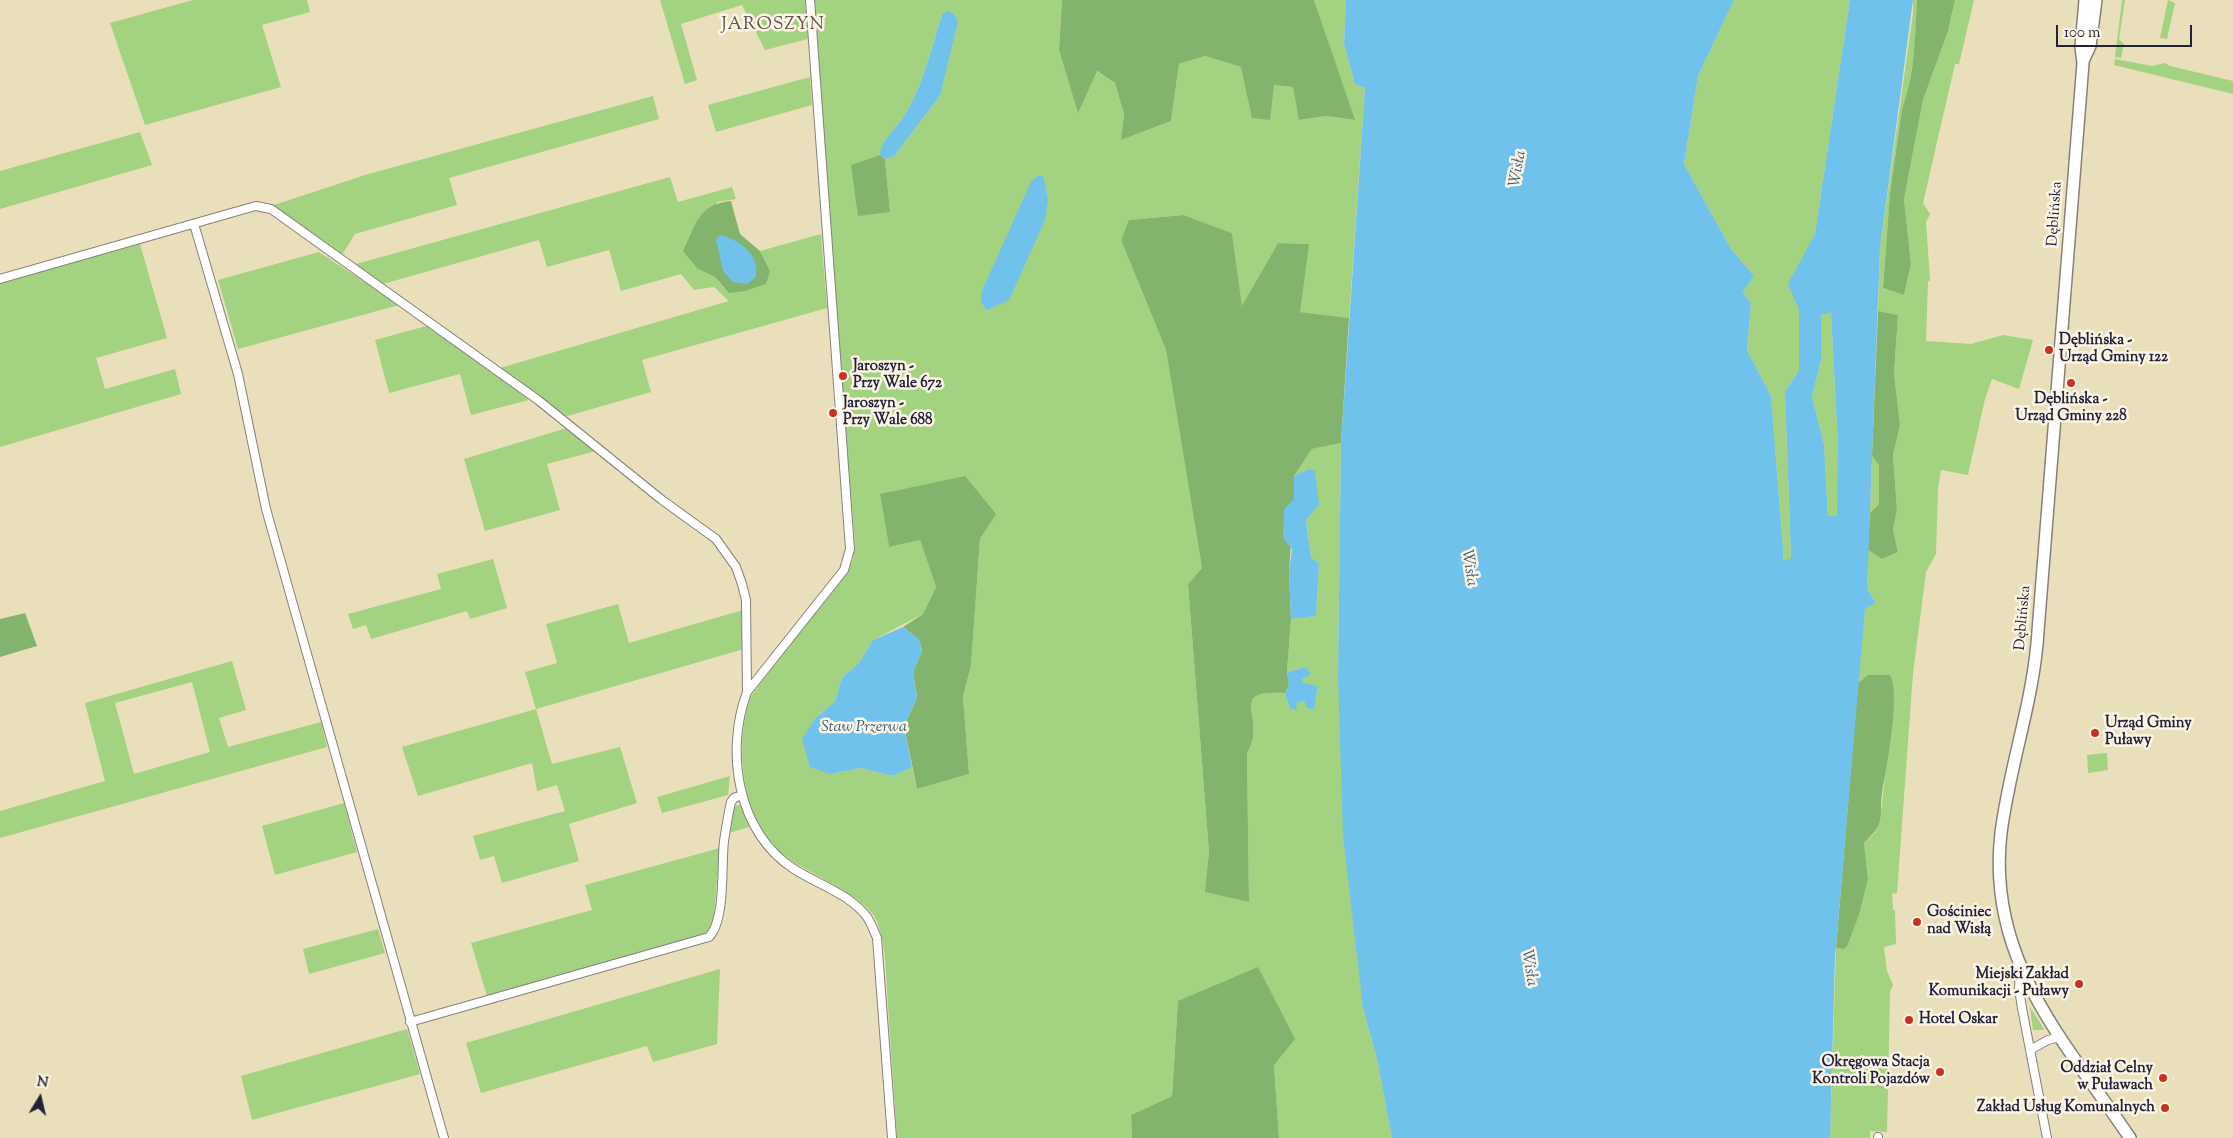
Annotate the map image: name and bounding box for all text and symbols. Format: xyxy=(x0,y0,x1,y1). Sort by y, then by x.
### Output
district label: JAROSZYN xyxy=(720,15,826,37)
scale bar xyxy=(2058,15,2194,47)
text: 100 m xyxy=(2064,23,2100,44)
water label: Wisła xyxy=(1506,149,1532,189)
street label: Dęblińska xyxy=(2045,181,2067,247)
place label: Dęblińska - Urząd Gminy 122 xyxy=(2059,332,2168,367)
marker: Dęblińska - Urząd Gminy 122 xyxy=(2043,344,2055,356)
place label: Jaroszyn - Przy Wale 672 xyxy=(853,358,942,393)
marker: Jaroszyn - Przy Wale 672 xyxy=(837,370,849,382)
marker: Dęblińska - Urząd Gminy 228 xyxy=(2065,377,2077,389)
place label: Dęblińska - Urząd Gminy 228 xyxy=(2015,391,2127,426)
place label: Jaroszyn - Przy Wale 688 xyxy=(843,395,933,430)
marker: Jaroszyn - Przy Wale 688 xyxy=(827,407,839,419)
water label: Wisła xyxy=(1456,548,1480,588)
street label: Dęblińska xyxy=(2012,585,2036,651)
place label: Urząd Gminy Puławy xyxy=(2105,715,2192,750)
water label: Staw Przerwa xyxy=(821,718,907,738)
marker: Urząd Gminy Puławy xyxy=(2089,727,2101,739)
place label: Gościniec nad Wisłą xyxy=(1927,904,1991,939)
marker: Gościniec nad Wisłą xyxy=(1911,916,1923,928)
water label: Wisła xyxy=(1516,948,1540,988)
place label: Miejski Zakład Komunikacji - Puławy xyxy=(1929,966,2069,1001)
marker: Miejski Zakład Komunikacji - Puławy xyxy=(2073,978,2085,990)
place label: Hotel Oskar xyxy=(1919,1011,1998,1029)
marker: Hotel Oskar xyxy=(1903,1014,1915,1026)
place label: Okręgowa Stacja Kontroli Pojazdów xyxy=(1812,1054,1930,1089)
place label: Oddział Celny w Puławach xyxy=(2061,1060,2153,1095)
marker: Okręgowa Stacja Kontroli Pojazdów xyxy=(1934,1066,1946,1078)
text: N xyxy=(35,1072,49,1094)
marker: Oddział Celny w Puławach xyxy=(2157,1072,2169,1084)
north arrow xyxy=(15,1073,65,1123)
place label: Zakład Usług Komunalnych xyxy=(1977,1099,2155,1117)
marker: Zakład Usług Komunalnych xyxy=(2159,1102,2171,1114)

